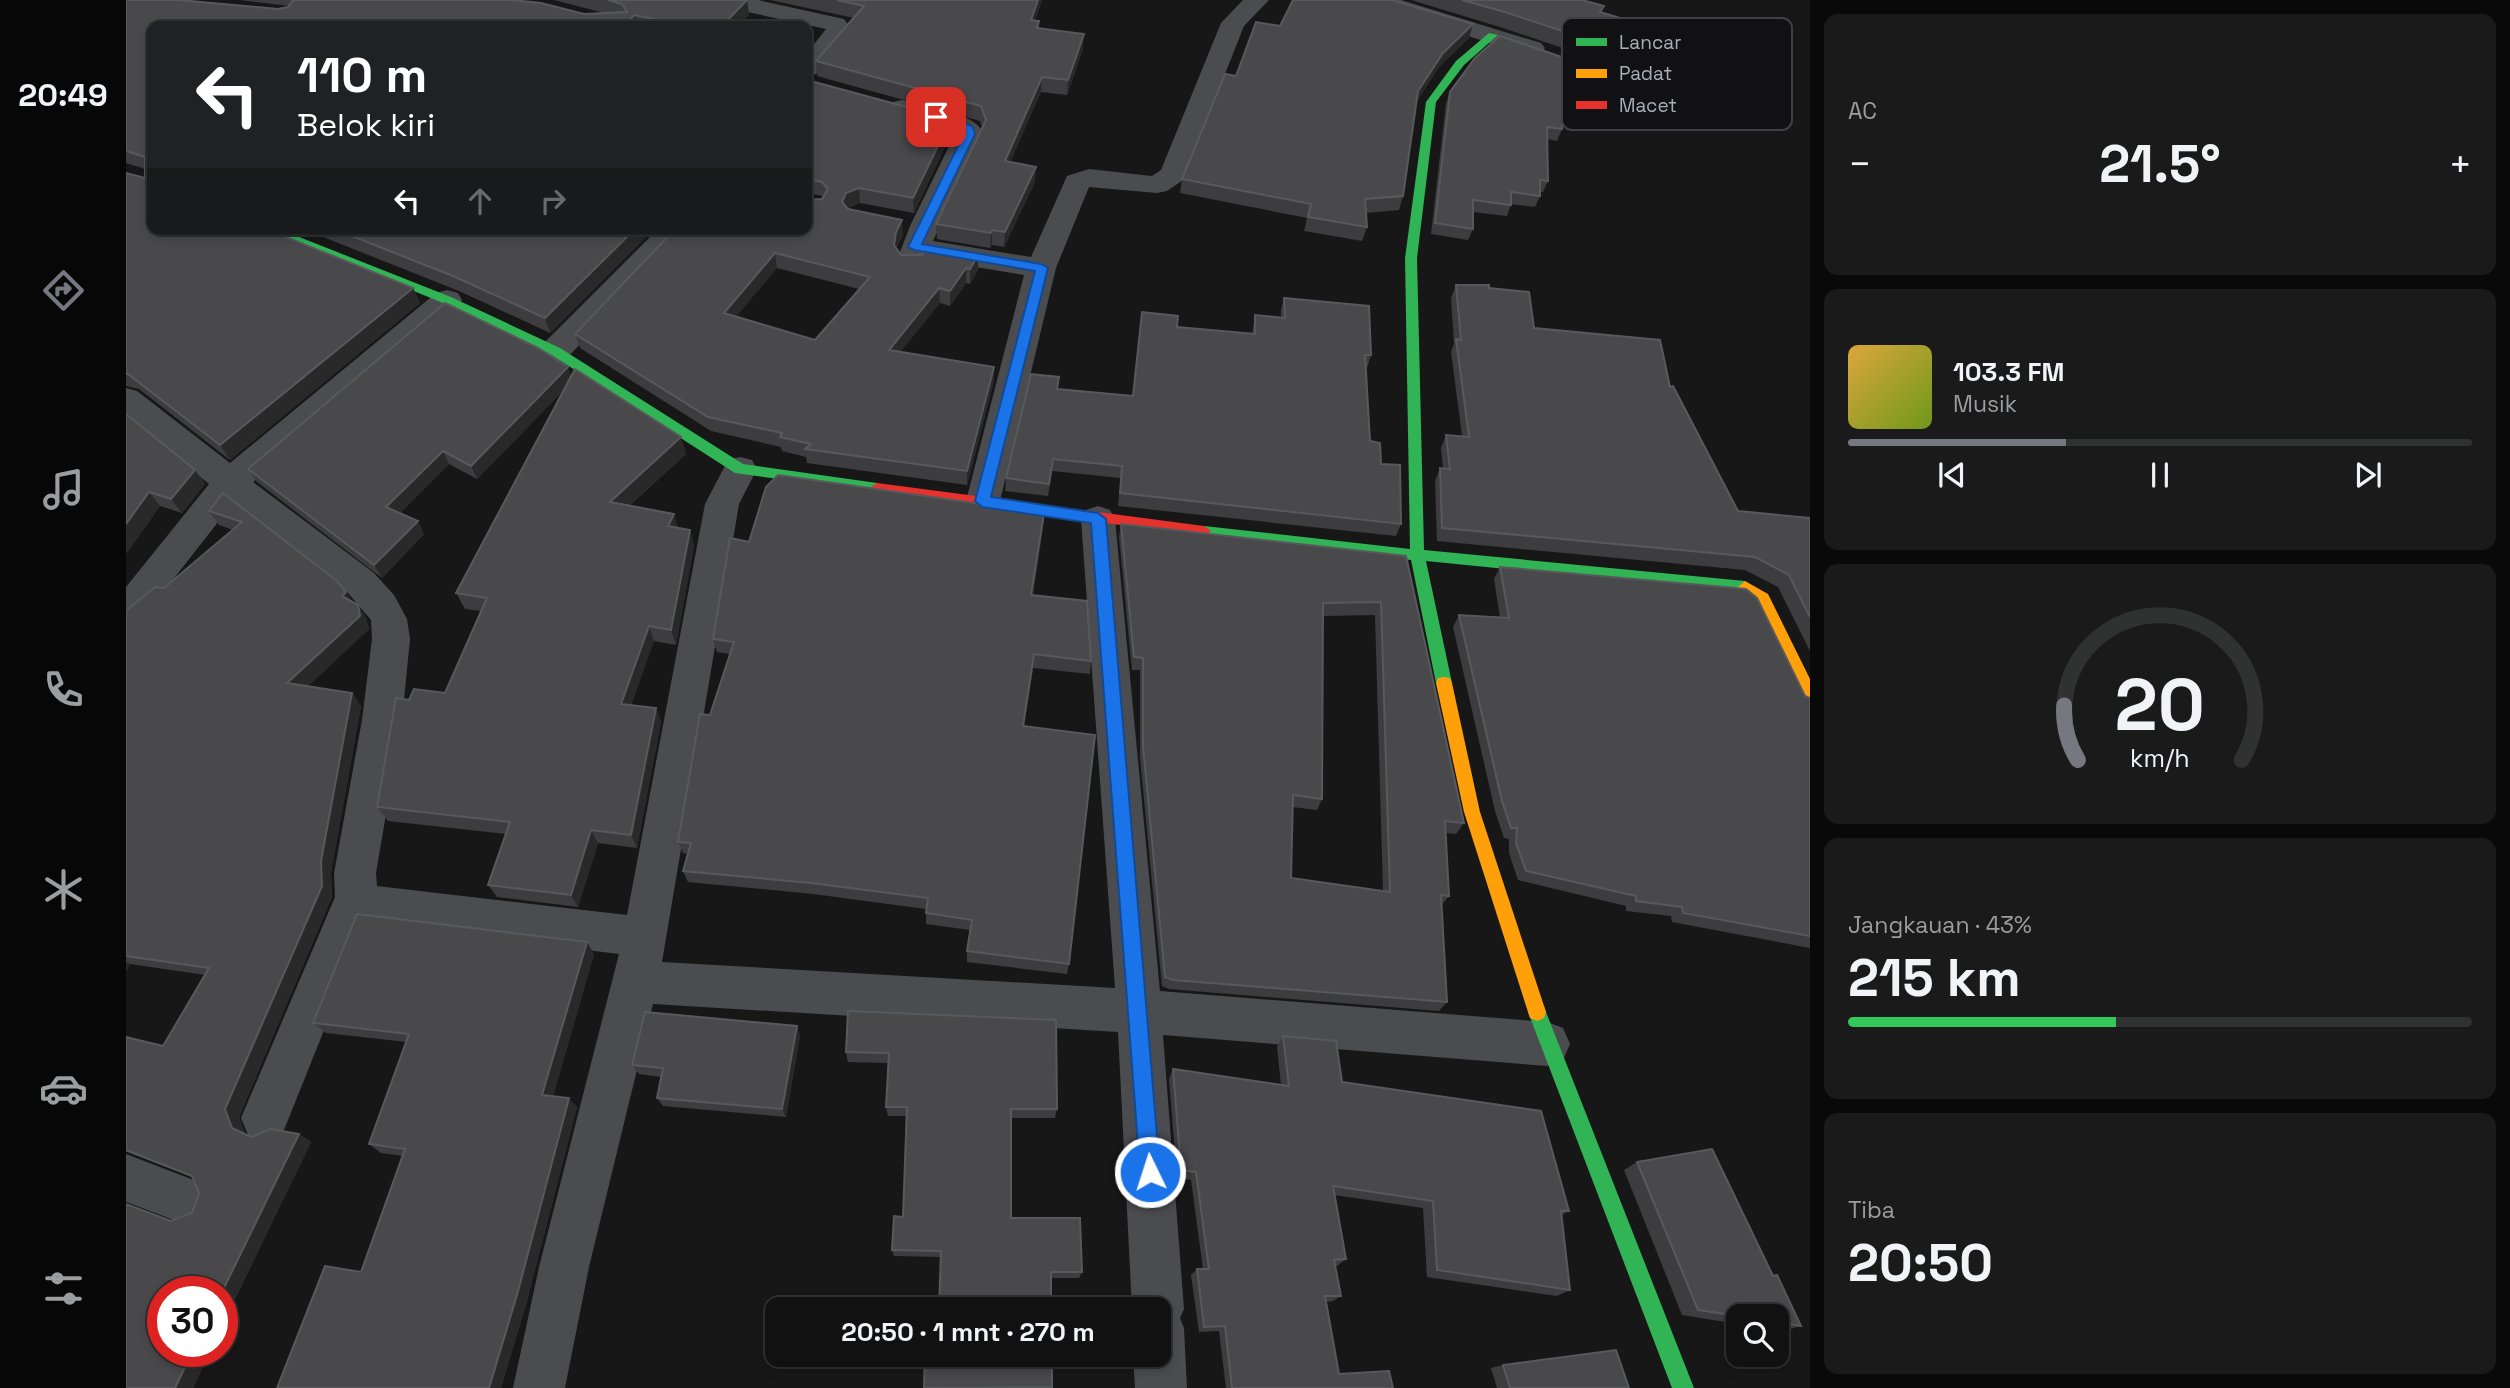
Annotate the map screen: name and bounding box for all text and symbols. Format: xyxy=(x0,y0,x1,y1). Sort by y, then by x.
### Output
legend xyxy=(1562,18,1792,130)
text: Lancar xyxy=(1619,30,1681,55)
text: 110 m xyxy=(297,44,427,106)
icon: left xyxy=(182,49,273,140)
text: Padat xyxy=(1619,61,1672,86)
text: 20:49 xyxy=(18,75,108,115)
pin xyxy=(906,87,966,147)
text: Macet xyxy=(1619,93,1677,118)
text: AC xyxy=(1848,96,1877,126)
icon: arrive xyxy=(917,98,955,136)
text: Belok kiri xyxy=(297,105,435,145)
text: 21.5° xyxy=(2099,131,2221,197)
text: − xyxy=(1848,140,1872,188)
text: + xyxy=(2448,140,2472,188)
icon: left xyxy=(388,182,426,220)
icon: ahead xyxy=(461,182,499,220)
icon: right xyxy=(534,182,572,220)
icon: directions xyxy=(39,266,88,315)
text: 103.3 FM xyxy=(1953,355,2064,389)
text: Musik xyxy=(1953,389,2017,419)
icon: previous xyxy=(1933,456,1971,494)
icon: pause xyxy=(2141,456,2179,494)
icon: next xyxy=(2349,456,2387,494)
icon: music xyxy=(39,465,88,514)
text: 20 xyxy=(2115,658,2205,751)
icon: phone xyxy=(39,665,88,714)
text: km/h xyxy=(2130,742,2190,774)
icon: climate xyxy=(39,865,88,914)
text: Jangkauan · 43% xyxy=(1848,910,2032,940)
text: 215 km xyxy=(1848,945,2021,1011)
icon: car xyxy=(39,1064,88,1113)
position arrow xyxy=(1113,1135,1187,1209)
text: Tiba xyxy=(1848,1195,1895,1225)
text: 20:50 xyxy=(1848,1230,1993,1296)
icon: filters xyxy=(39,1264,88,1313)
speed limit sign: 30 xyxy=(147,1276,238,1367)
map controls xyxy=(1726,1304,1789,1367)
button: search xyxy=(1726,1304,1789,1367)
text: 20:50 · 1 mnt · 270 m xyxy=(841,1315,1095,1349)

